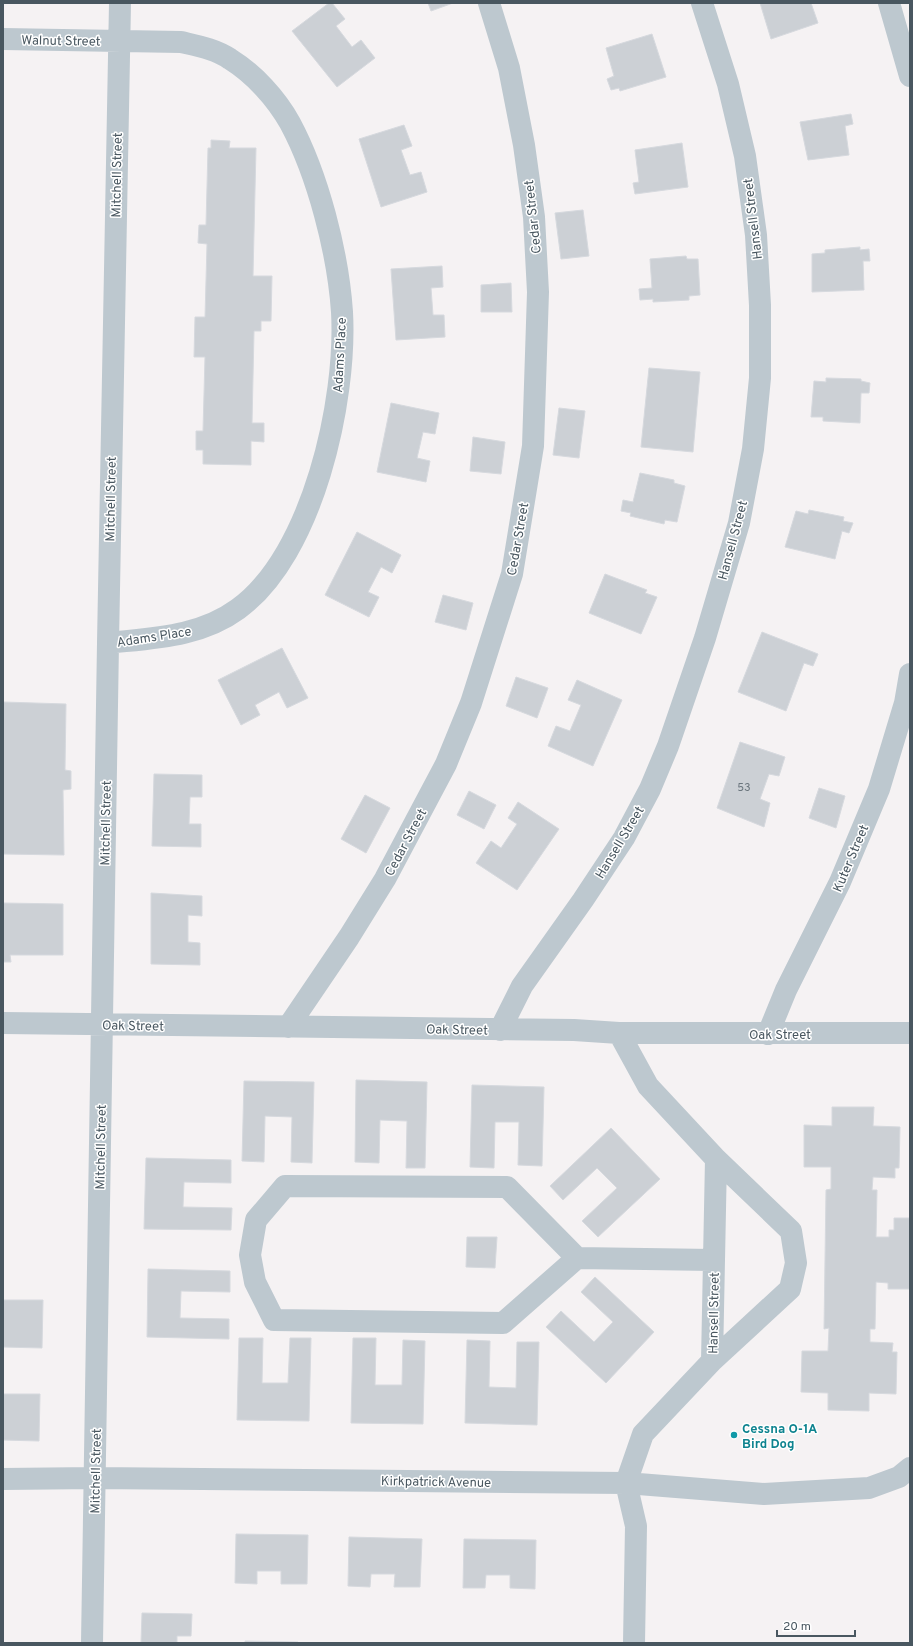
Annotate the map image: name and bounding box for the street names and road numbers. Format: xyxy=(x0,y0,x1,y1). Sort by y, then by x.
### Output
street label: Walnut Street xyxy=(21,33,101,51)
street label: Mitchell Street xyxy=(109,132,127,218)
street label: Hansell Street xyxy=(741,177,767,260)
street label: Cedar Street xyxy=(522,179,546,254)
street label: Adams Place xyxy=(331,317,351,393)
street label: Mitchell Street xyxy=(103,456,121,542)
street label: Hansell Street xyxy=(716,499,752,582)
street label: Cedar Street xyxy=(505,501,533,577)
street label: Adams Place xyxy=(116,624,193,652)
street label: Mitchell Street xyxy=(98,780,116,866)
street label: Hansell Street xyxy=(593,804,649,882)
street label: Cedar Street xyxy=(382,806,431,879)
street label: Kuter Street xyxy=(830,823,873,895)
street label: Oak Street xyxy=(102,1018,164,1036)
street label: Oak Street xyxy=(426,1022,488,1040)
street label: Oak Street xyxy=(749,1028,811,1044)
street label: Mitchell Street xyxy=(93,1104,111,1190)
street label: Hansell Street xyxy=(706,1272,724,1354)
street label: Mitchell Street xyxy=(88,1428,106,1514)
street label: Kirkpatrick Avenue xyxy=(381,1474,491,1492)

